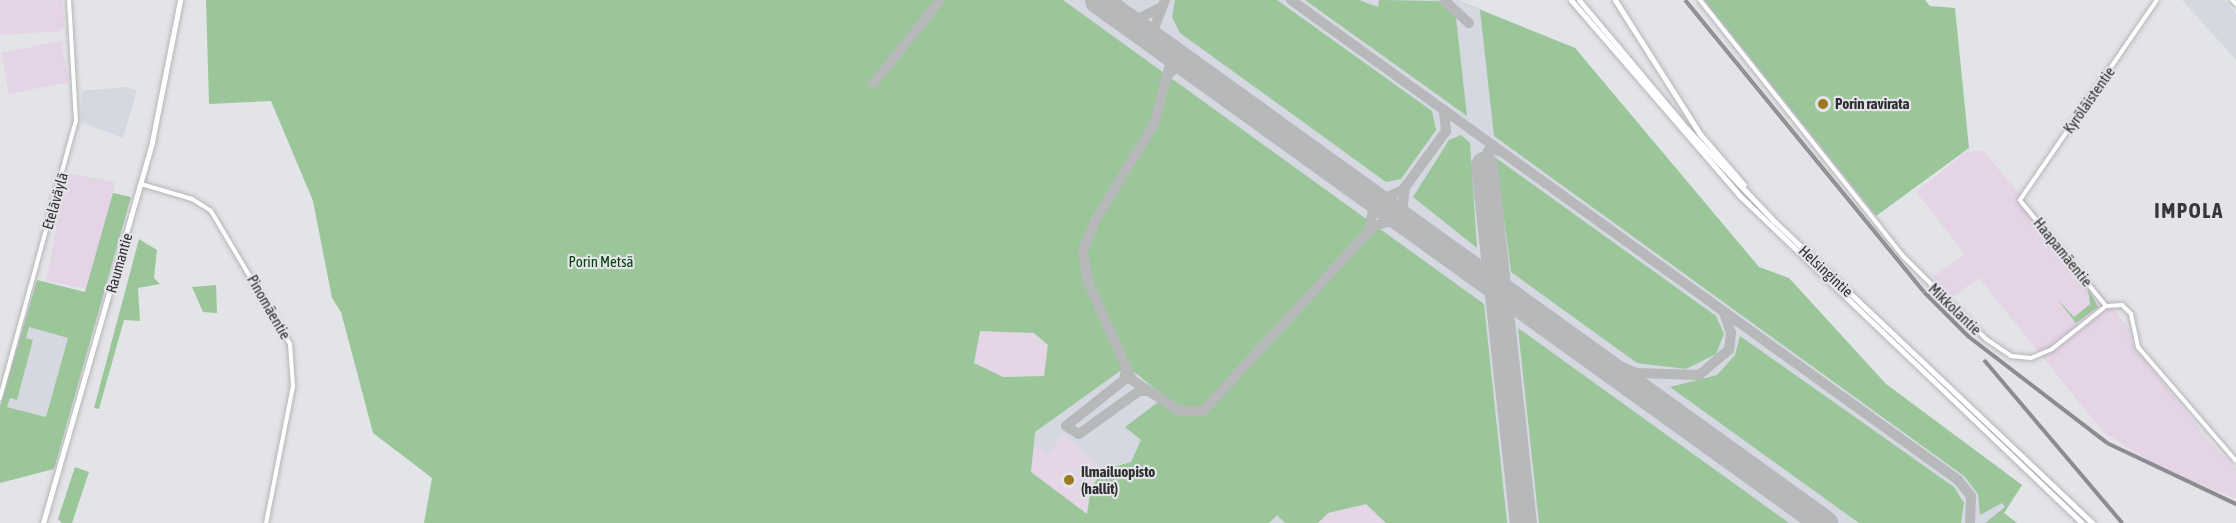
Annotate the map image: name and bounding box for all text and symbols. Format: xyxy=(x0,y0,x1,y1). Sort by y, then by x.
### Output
street label: Kyröläistentie xyxy=(2060,63,2118,137)
place label: Porin ravirata xyxy=(1835,95,1910,113)
marker: Porin ravirata xyxy=(1816,97,1830,111)
street label: Eteläväylä xyxy=(38,170,72,232)
district label: IMPOLA xyxy=(2154,197,2224,223)
street label: Haapamäentie xyxy=(2030,214,2096,290)
street label: Raumantie xyxy=(102,231,136,295)
street label: Helsingintie xyxy=(1795,241,1857,301)
park label: Porin Metsä xyxy=(569,253,633,271)
street label: Pinomäentie xyxy=(243,272,295,342)
street label: Mikkolantie xyxy=(1925,280,1985,338)
place label: Ilmailuopisto (hallit) xyxy=(1081,462,1155,497)
marker: Ilmailuopisto (hallit) xyxy=(1062,473,1076,487)

